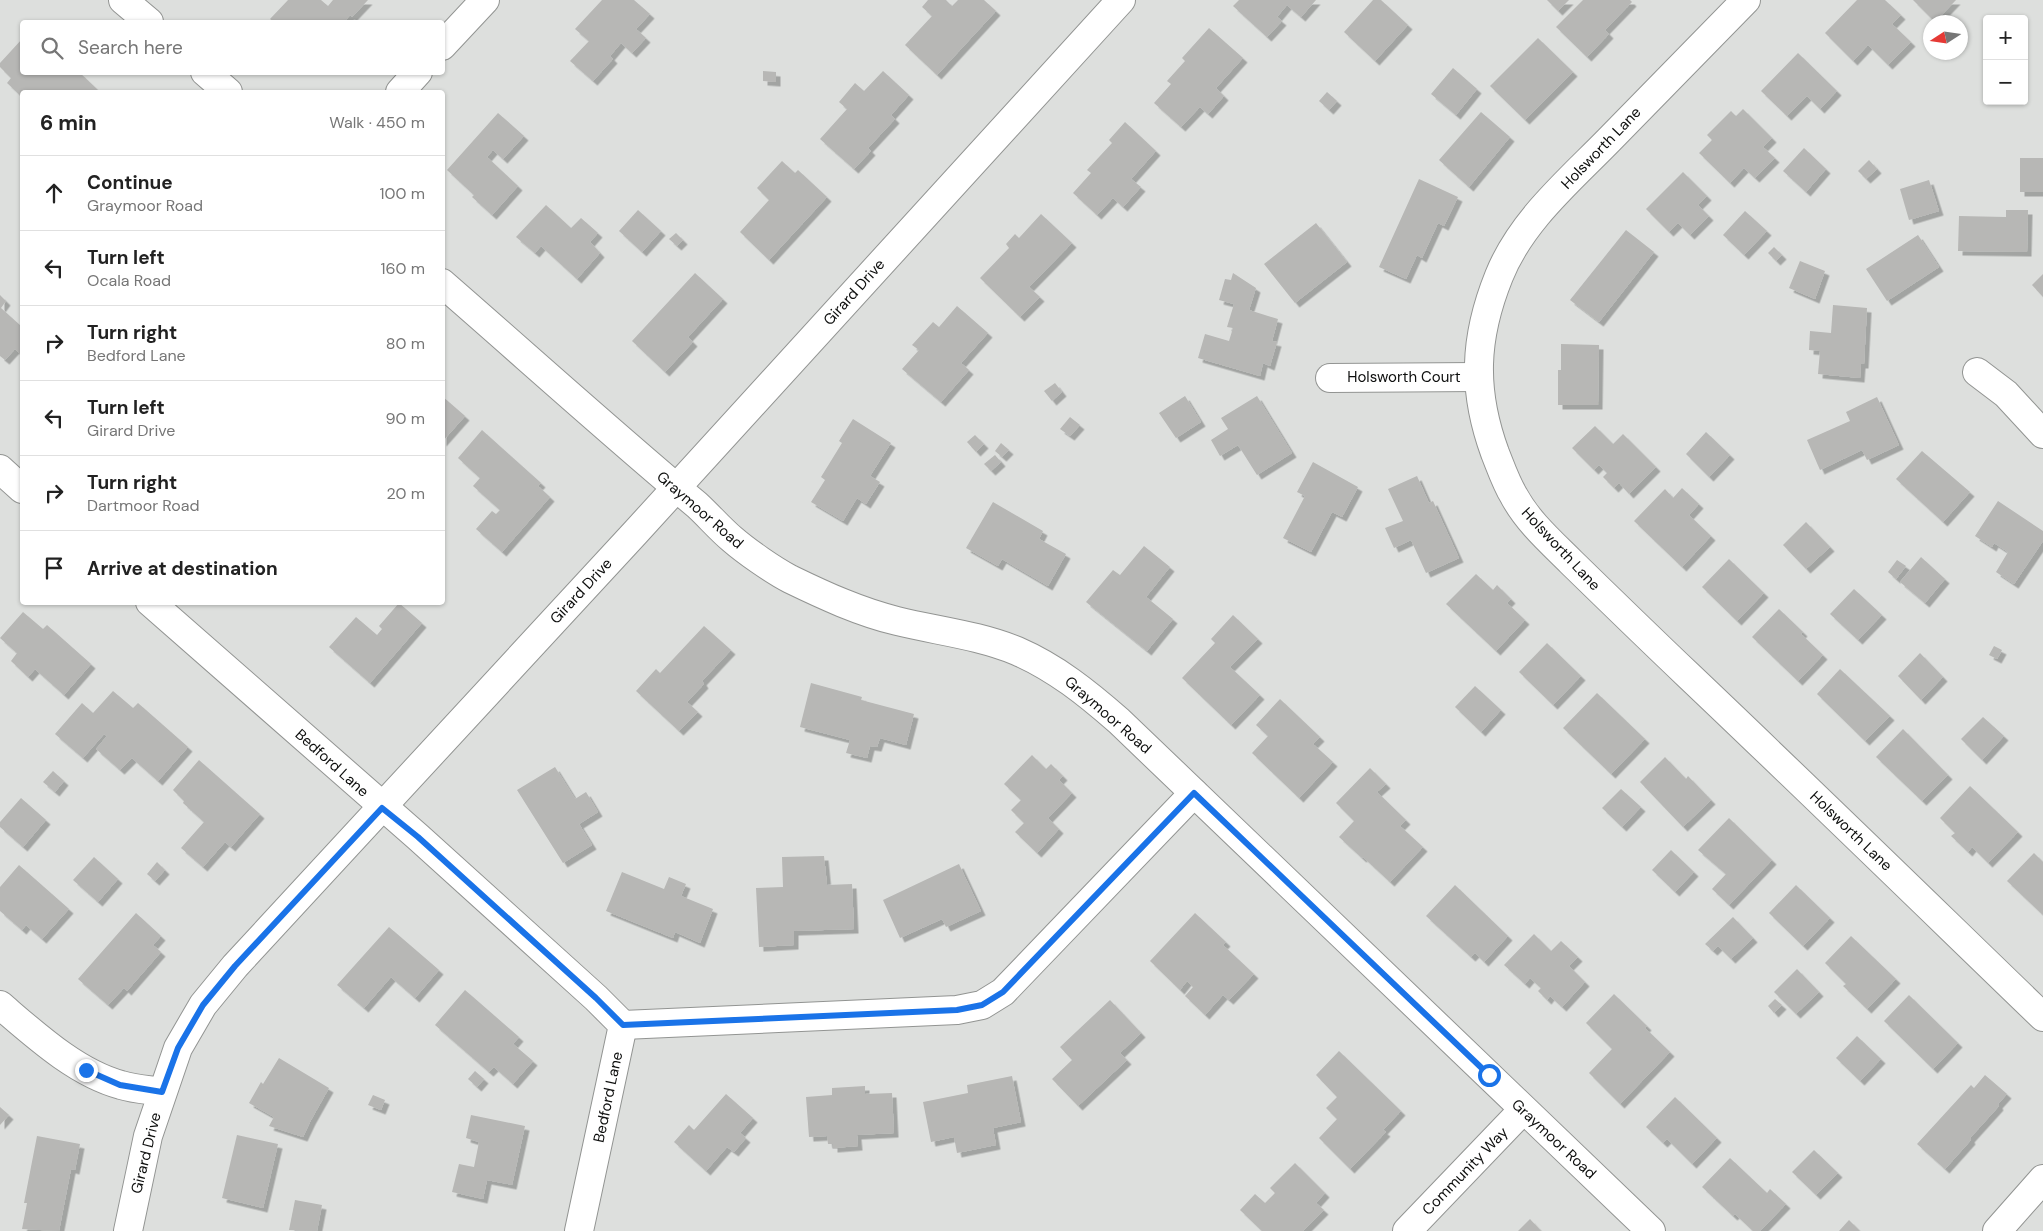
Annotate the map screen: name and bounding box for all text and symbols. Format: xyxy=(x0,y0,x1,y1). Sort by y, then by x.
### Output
north arrow xyxy=(1923,15,1968,60)
map controls xyxy=(1983,15,2028,105)
button: + xyxy=(1983,15,2028,60)
search box xyxy=(20,20,445,75)
icon: search xyxy=(38,34,66,62)
text: Search here xyxy=(78,35,183,60)
button: − xyxy=(1983,60,2028,105)
street label: Holsworth Lane xyxy=(1557,103,1645,193)
text: 6 min xyxy=(40,109,97,137)
text: Walk · 450 m xyxy=(329,112,425,133)
text: Continue xyxy=(87,170,173,195)
icon: ahead xyxy=(40,179,68,207)
text: 100 m xyxy=(380,183,425,204)
text: Graymoor Road xyxy=(87,195,203,216)
text: Turn left xyxy=(87,245,165,270)
icon: left xyxy=(40,254,68,282)
street label: Girard Drive xyxy=(819,255,889,329)
text: 160 m xyxy=(381,258,425,279)
text: Ocala Road xyxy=(87,270,171,291)
text: Turn right xyxy=(87,320,177,345)
icon: right xyxy=(40,329,68,357)
text: 80 m xyxy=(386,333,425,354)
text: Bedford Lane xyxy=(87,345,186,366)
street label: Holsworth Court xyxy=(1347,367,1461,387)
text: Turn left xyxy=(87,395,165,420)
icon: left xyxy=(40,404,68,432)
text: 90 m xyxy=(385,408,425,429)
text: Girard Drive xyxy=(87,420,175,441)
street label: Graymoor Road xyxy=(652,467,748,553)
text: Turn right xyxy=(87,470,177,495)
icon: right xyxy=(40,479,68,507)
text: 20 m xyxy=(386,483,425,504)
text: Dartmoor Road xyxy=(87,495,200,516)
street label: Holsworth Lane xyxy=(1517,503,1605,595)
icon: arrive xyxy=(40,554,68,582)
street label: Girard Drive xyxy=(545,554,617,628)
text: Arrive at destination xyxy=(87,556,278,581)
street label: Graymoor Road xyxy=(1060,672,1156,758)
street label: Bedford Lane xyxy=(291,725,373,801)
street label: Holsworth Lane xyxy=(1806,787,1896,875)
street label: Bedford Lane xyxy=(589,1050,627,1144)
route end xyxy=(75,1059,98,1082)
route start xyxy=(1478,1064,1501,1087)
street label: Graymoor Road xyxy=(1507,1095,1601,1183)
street label: Girard Drive xyxy=(126,1110,166,1196)
street label: Community Way xyxy=(1418,1122,1513,1219)

